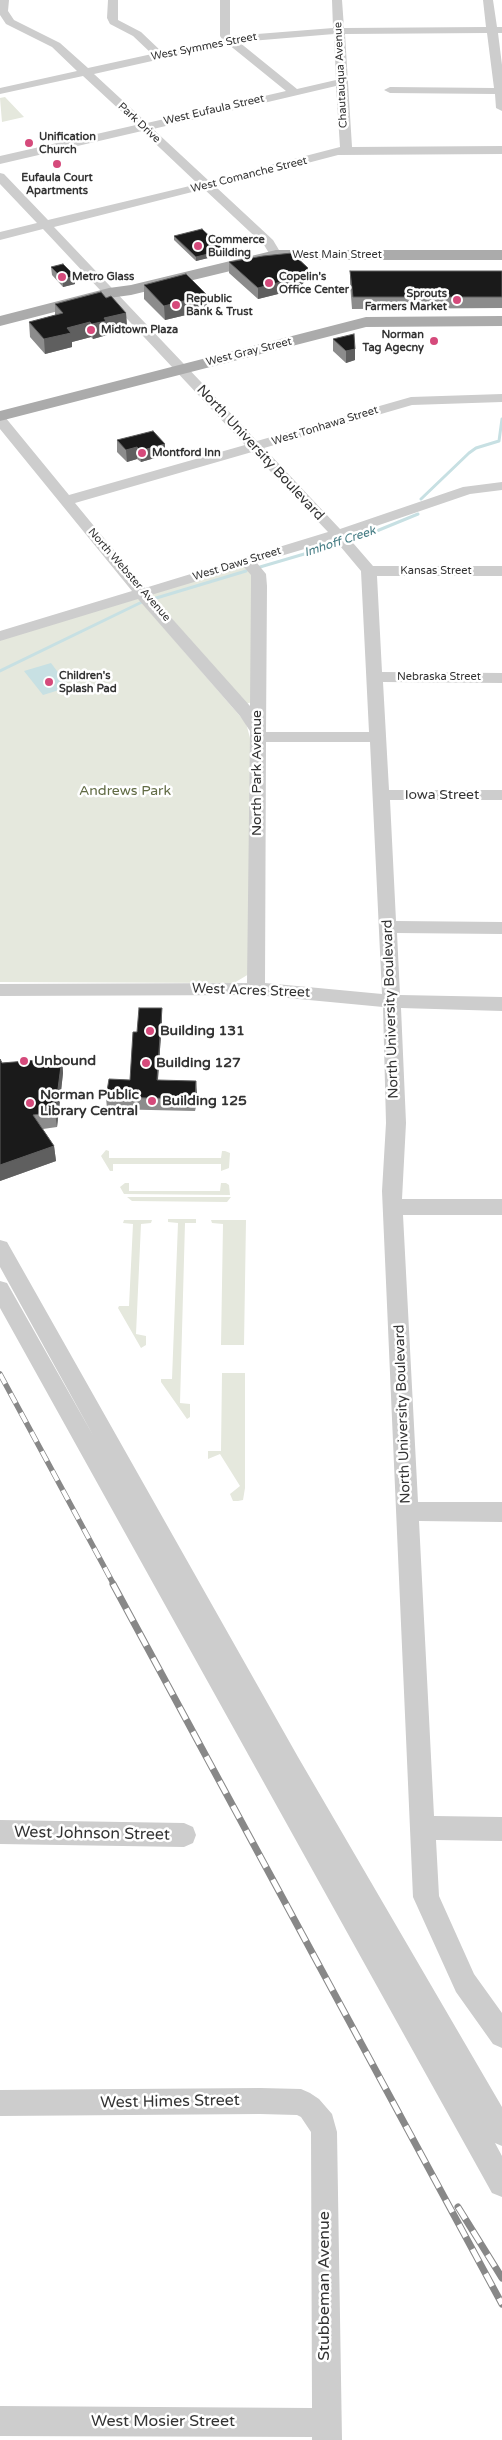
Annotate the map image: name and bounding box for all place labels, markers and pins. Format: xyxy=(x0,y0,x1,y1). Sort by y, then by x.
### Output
place label: Unification Church xyxy=(39,130,96,156)
marker: Unification Church xyxy=(23,137,35,149)
marker: Eufaula Court Apartments xyxy=(51,158,63,170)
place label: Eufaula Court Apartments xyxy=(21,171,93,197)
place label: Commerce Building xyxy=(208,233,265,259)
marker: Commerce Building xyxy=(192,240,204,252)
place label: Metro Glass xyxy=(72,270,134,284)
place label: Copelin's Office Center xyxy=(279,270,349,296)
marker: Metro Glass xyxy=(56,271,68,283)
marker: Copelin's Office Center xyxy=(263,277,275,289)
place label: Sprouts Farmers Market xyxy=(365,287,447,313)
place label: Republic Bank & Trust xyxy=(186,292,253,318)
marker: Sprouts Farmers Market xyxy=(451,294,463,306)
marker: Republic Bank & Trust xyxy=(170,299,182,311)
place label: Midtown Plaza xyxy=(101,323,178,337)
marker: Midtown Plaza xyxy=(85,324,97,336)
place label: Norman Tag Agecny xyxy=(363,328,424,354)
marker: Norman Tag Agecny xyxy=(428,335,440,347)
place label: Montford Inn xyxy=(152,446,221,460)
marker: Montford Inn xyxy=(136,447,148,459)
place label: Children's Splash Pad xyxy=(59,669,117,695)
marker: Children's Splash Pad xyxy=(43,676,55,688)
place label: Building 131 xyxy=(160,1023,245,1039)
marker: Building 131 xyxy=(144,1025,156,1037)
place label: Unbound xyxy=(34,1053,96,1069)
marker: Unbound xyxy=(18,1055,30,1067)
place label: Building 127 xyxy=(156,1055,241,1071)
marker: Building 127 xyxy=(140,1057,152,1069)
place label: Norman Public Library Central xyxy=(40,1087,139,1120)
place label: Building 125 xyxy=(162,1093,247,1109)
marker: Building 125 xyxy=(146,1095,158,1107)
marker: Norman Public Library Central xyxy=(24,1097,36,1109)

